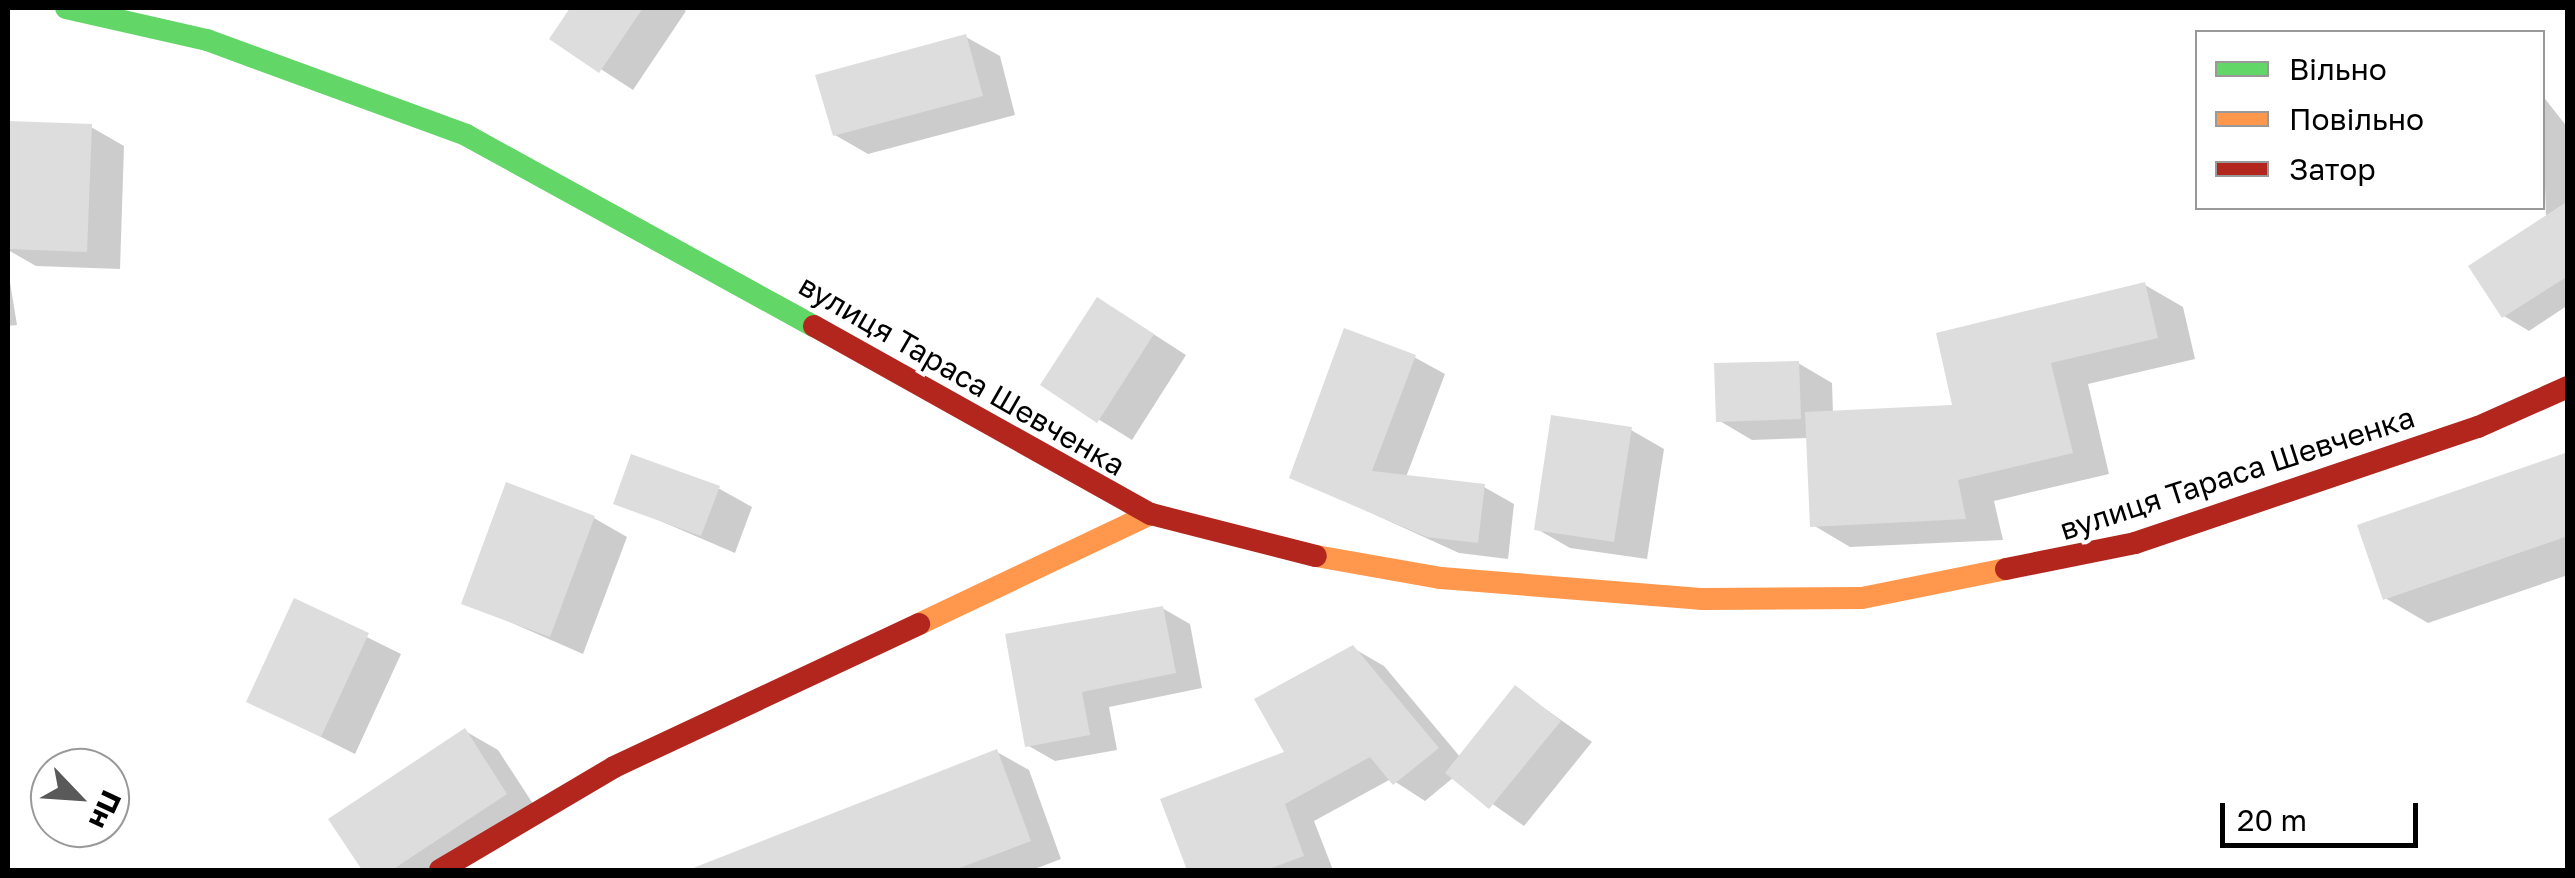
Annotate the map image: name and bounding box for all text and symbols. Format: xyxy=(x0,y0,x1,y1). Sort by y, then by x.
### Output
legend xyxy=(2195,30,2545,210)
text: Вільно xyxy=(2289,51,2387,87)
text: Повільно xyxy=(2289,101,2424,137)
text: Затор xyxy=(2289,151,2376,187)
street label: вулиця Тараса Шевченка xyxy=(793,267,1131,483)
street label: вулиця Тараса Шевченка xyxy=(2055,399,2419,547)
north arrow xyxy=(30,748,130,848)
scale bar xyxy=(2225,783,2422,845)
text: Пн xyxy=(83,786,129,834)
text: 20 m xyxy=(2237,802,2307,838)

